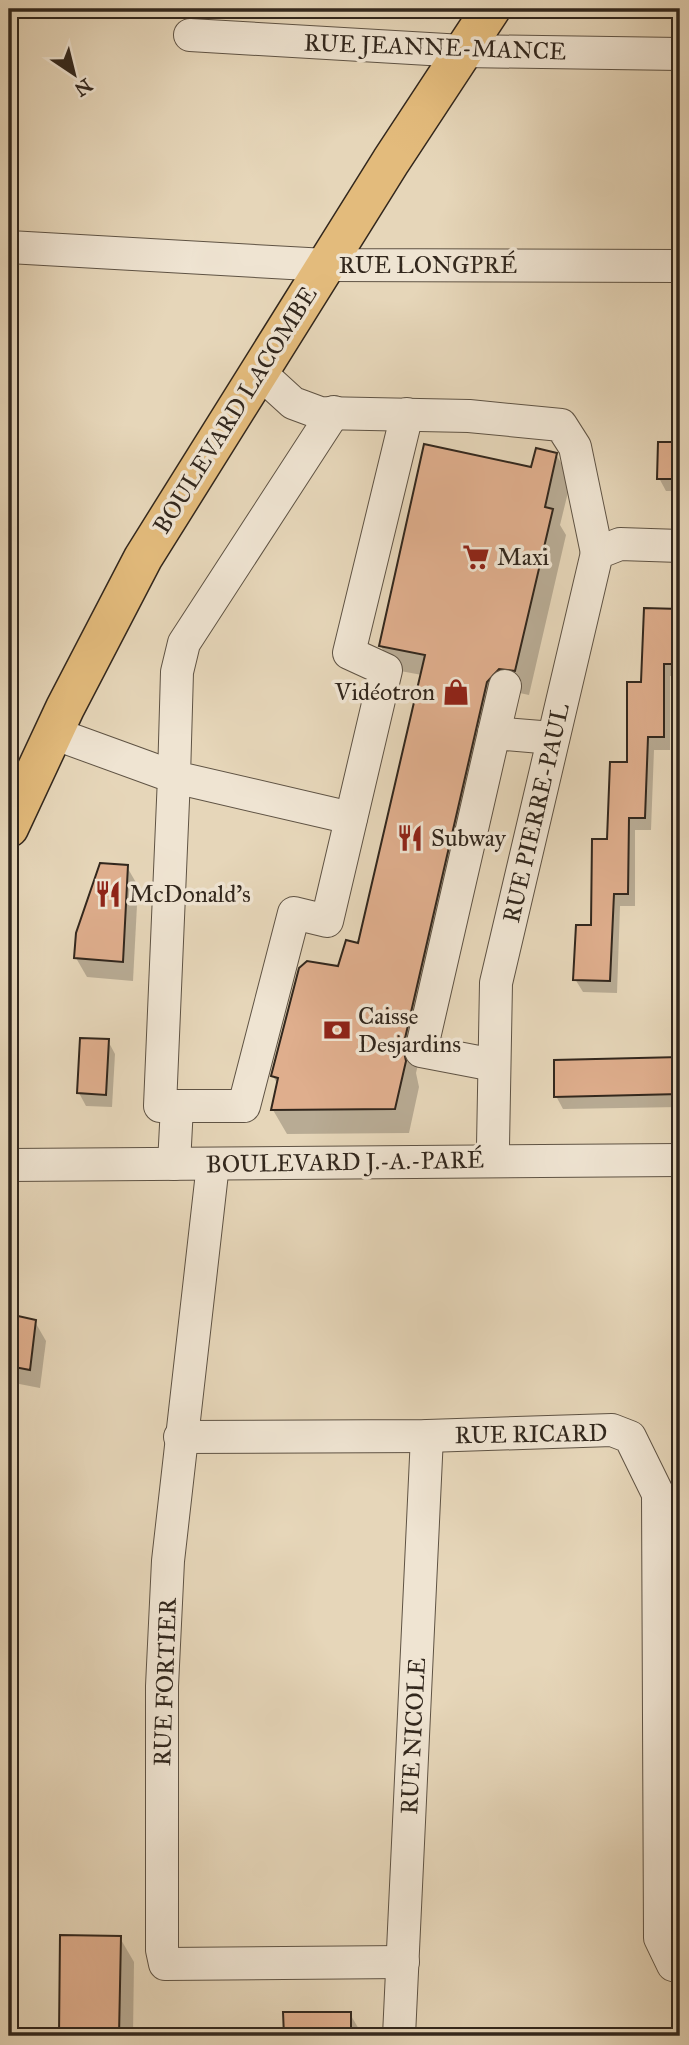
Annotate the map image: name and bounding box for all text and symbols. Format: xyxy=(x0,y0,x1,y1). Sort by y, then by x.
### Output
street label: RUE JEANNE-MANCE xyxy=(303,27,567,67)
north arrow xyxy=(38,38,108,108)
text: N xyxy=(70,73,97,102)
street label: RUE LONGPRÉ xyxy=(339,250,517,280)
street label: BOULEVARD LACOMBE xyxy=(147,281,323,539)
supermarket icon: Maxi xyxy=(461,542,491,572)
place label: Maxi xyxy=(497,542,550,572)
place label: Vidéotron xyxy=(334,677,435,707)
shop icon: Vidéotron xyxy=(441,677,471,707)
street label: RUE PIERRE-PAUL xyxy=(496,700,576,926)
restaurant icon: Subway xyxy=(395,823,425,853)
place label: Subway xyxy=(431,823,507,853)
restaurant icon: McDonald's xyxy=(93,879,123,909)
place label: McDonald's xyxy=(129,879,251,909)
place label: Caisse Desjardins xyxy=(358,1001,461,1059)
bank icon: Caisse Desjardins xyxy=(322,1015,352,1045)
street label: BOULEVARD J.-A.-PARÉ xyxy=(206,1145,484,1179)
street label: RUE RICARD xyxy=(454,1418,608,1450)
street label: RUE FORTIER xyxy=(147,1596,183,1767)
street label: RUE NICOLE xyxy=(394,1657,432,1815)

